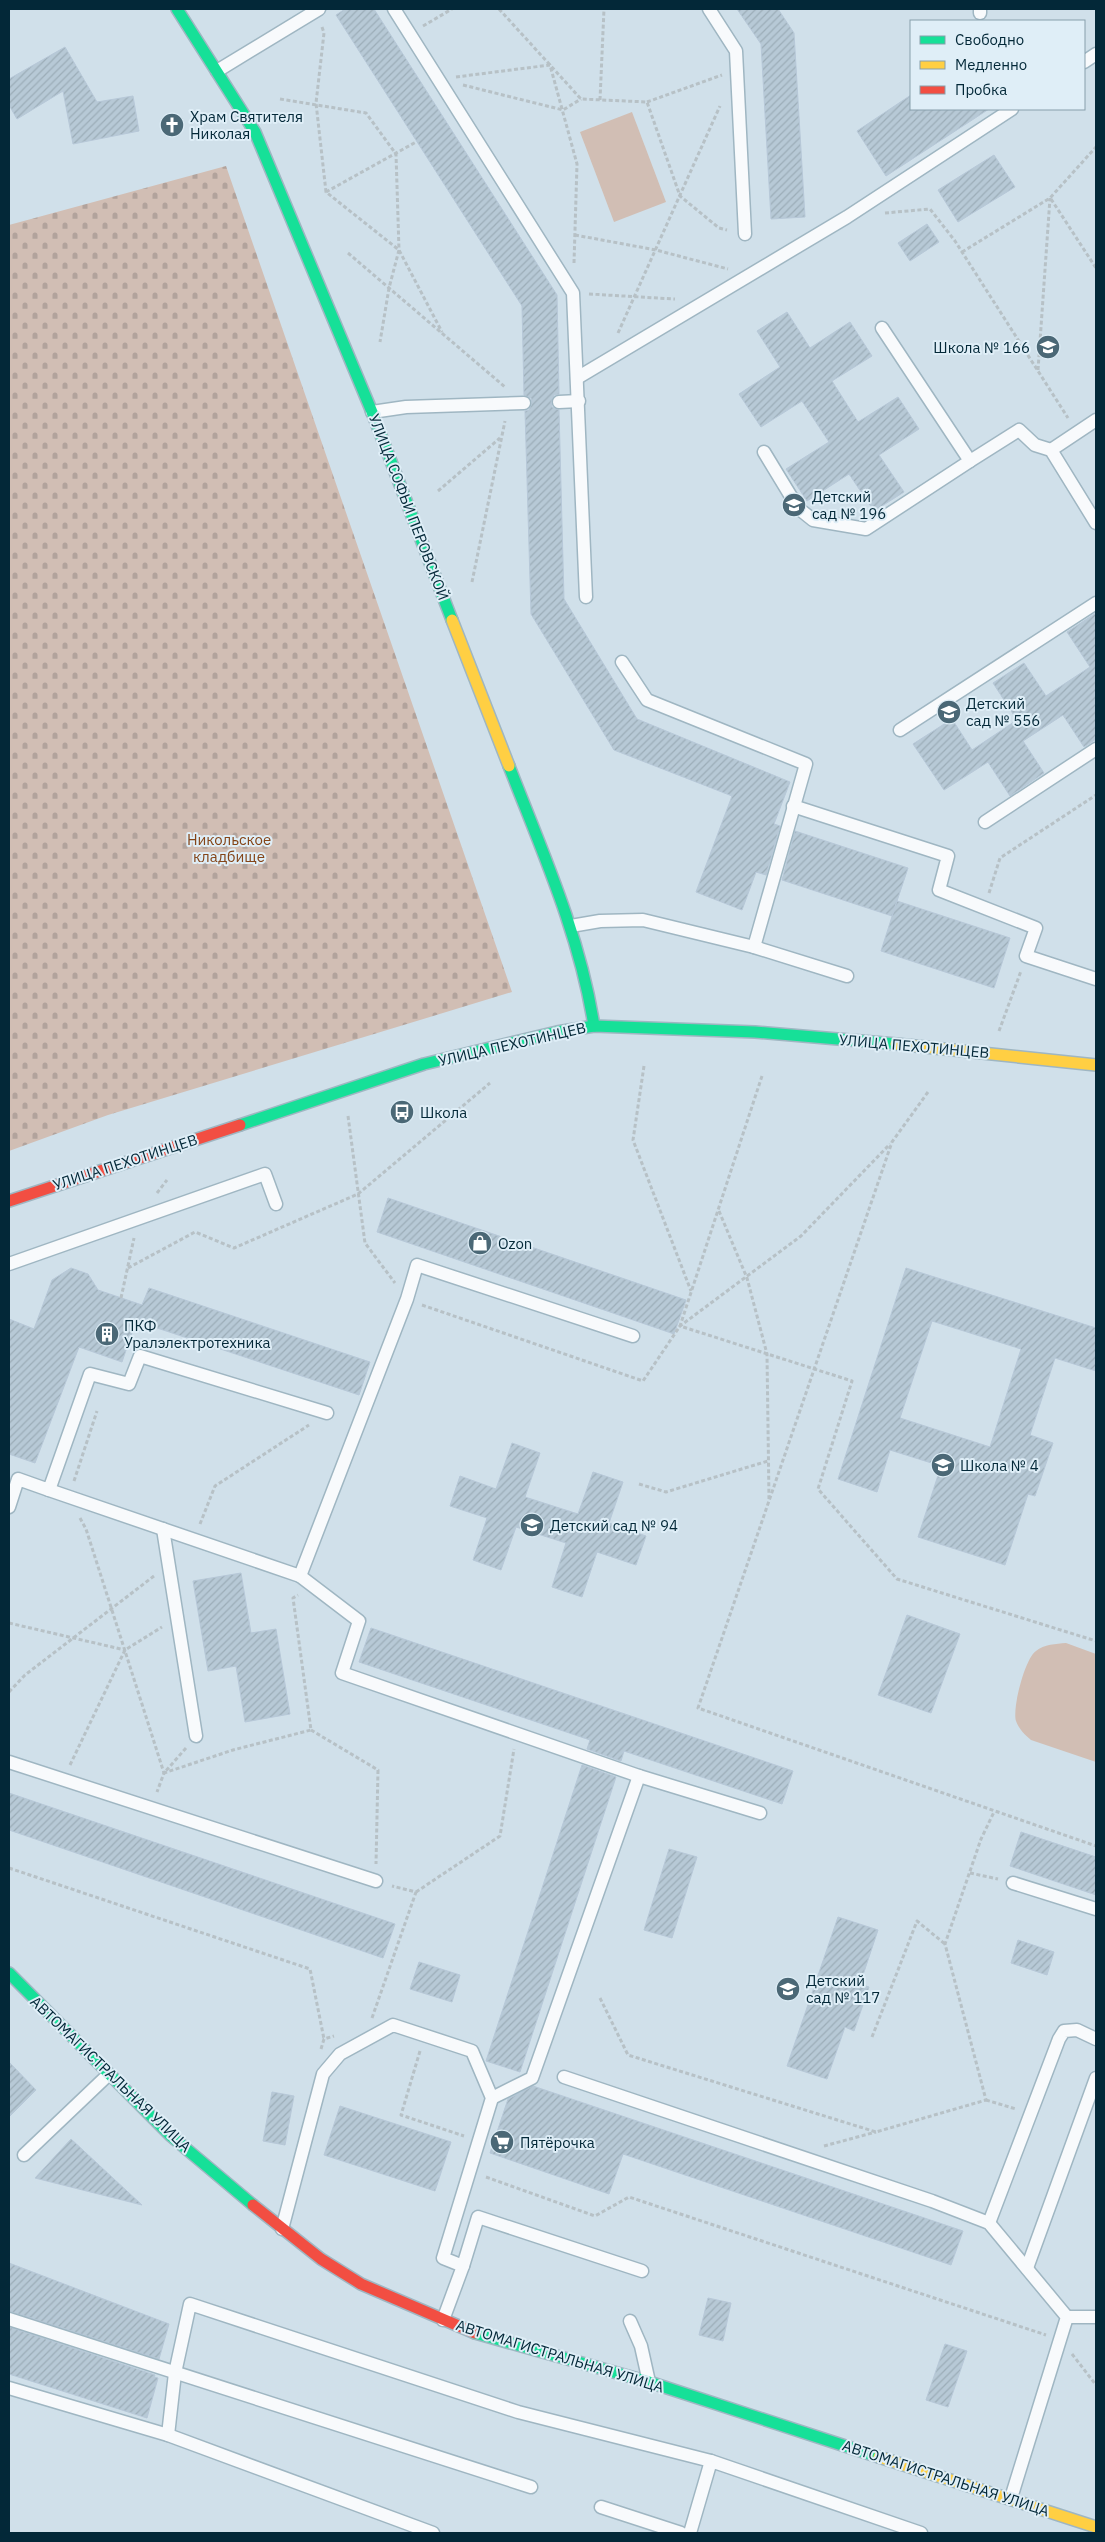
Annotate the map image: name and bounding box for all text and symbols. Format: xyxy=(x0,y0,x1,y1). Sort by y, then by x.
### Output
legend xyxy=(910,20,1085,110)
text: Свободно xyxy=(955,30,1024,49)
text: Медленно xyxy=(955,55,1027,74)
text: Пробка xyxy=(955,80,1007,99)
place label: Храм Святителя Николая xyxy=(190,107,303,143)
church icon: Храм Святителя Николая xyxy=(159,112,185,138)
school or university icon: Школа № 166 xyxy=(1035,334,1061,360)
place label: Школа № 166 xyxy=(933,338,1030,357)
street label: УЛИЦА СОФЬИ ПЕРОВСКОЙ xyxy=(365,411,453,603)
place label: Детский сад № 196 xyxy=(812,487,886,523)
school or university icon: Детский сад № 196 xyxy=(781,492,807,518)
place label: Детский сад № 556 xyxy=(966,694,1040,730)
school or university icon: Детский сад № 556 xyxy=(936,699,962,725)
park label: Никольское кладбище xyxy=(187,830,271,866)
street label: УЛИЦА ПЕХОТИНЦЕВ xyxy=(436,1018,588,1070)
street label: УЛИЦА ПЕХОТИНЦЕВ xyxy=(838,1030,990,1062)
bus stop icon: Школа xyxy=(389,1099,415,1125)
place label: Школа xyxy=(420,1103,467,1122)
street label: УЛИЦА ПЕХОТИНЦЕВ xyxy=(50,1130,200,1194)
shop icon: Ozon xyxy=(467,1230,493,1256)
place label: Ozon xyxy=(498,1234,532,1253)
place label: ПКФ Уралэлектротехника xyxy=(124,1316,271,1352)
building icon: ПКФ Уралэлектротехника xyxy=(94,1321,120,1347)
school or university icon: Школа № 4 xyxy=(930,1452,956,1478)
place label: Школа № 4 xyxy=(960,1456,1039,1475)
school or university icon: Детский сад № 94 xyxy=(519,1512,545,1538)
place label: Детский сад № 94 xyxy=(550,1516,678,1535)
place label: Детский сад № 117 xyxy=(806,1971,880,2007)
school or university icon: Детский сад № 117 xyxy=(775,1976,801,2002)
street label: АВТОМАГИСТРАЛЬНАЯ УЛИЦА xyxy=(27,1992,196,2156)
supermarket icon: Пятёрочка xyxy=(489,2129,515,2155)
place label: Пятёрочка xyxy=(520,2133,595,2152)
street label: АВТОМАГИСТРАЛЬНАЯ УЛИЦА xyxy=(454,2315,667,2397)
street label: АВТОМАГИСТРАЛЬНАЯ УЛИЦА xyxy=(840,2436,1052,2521)

